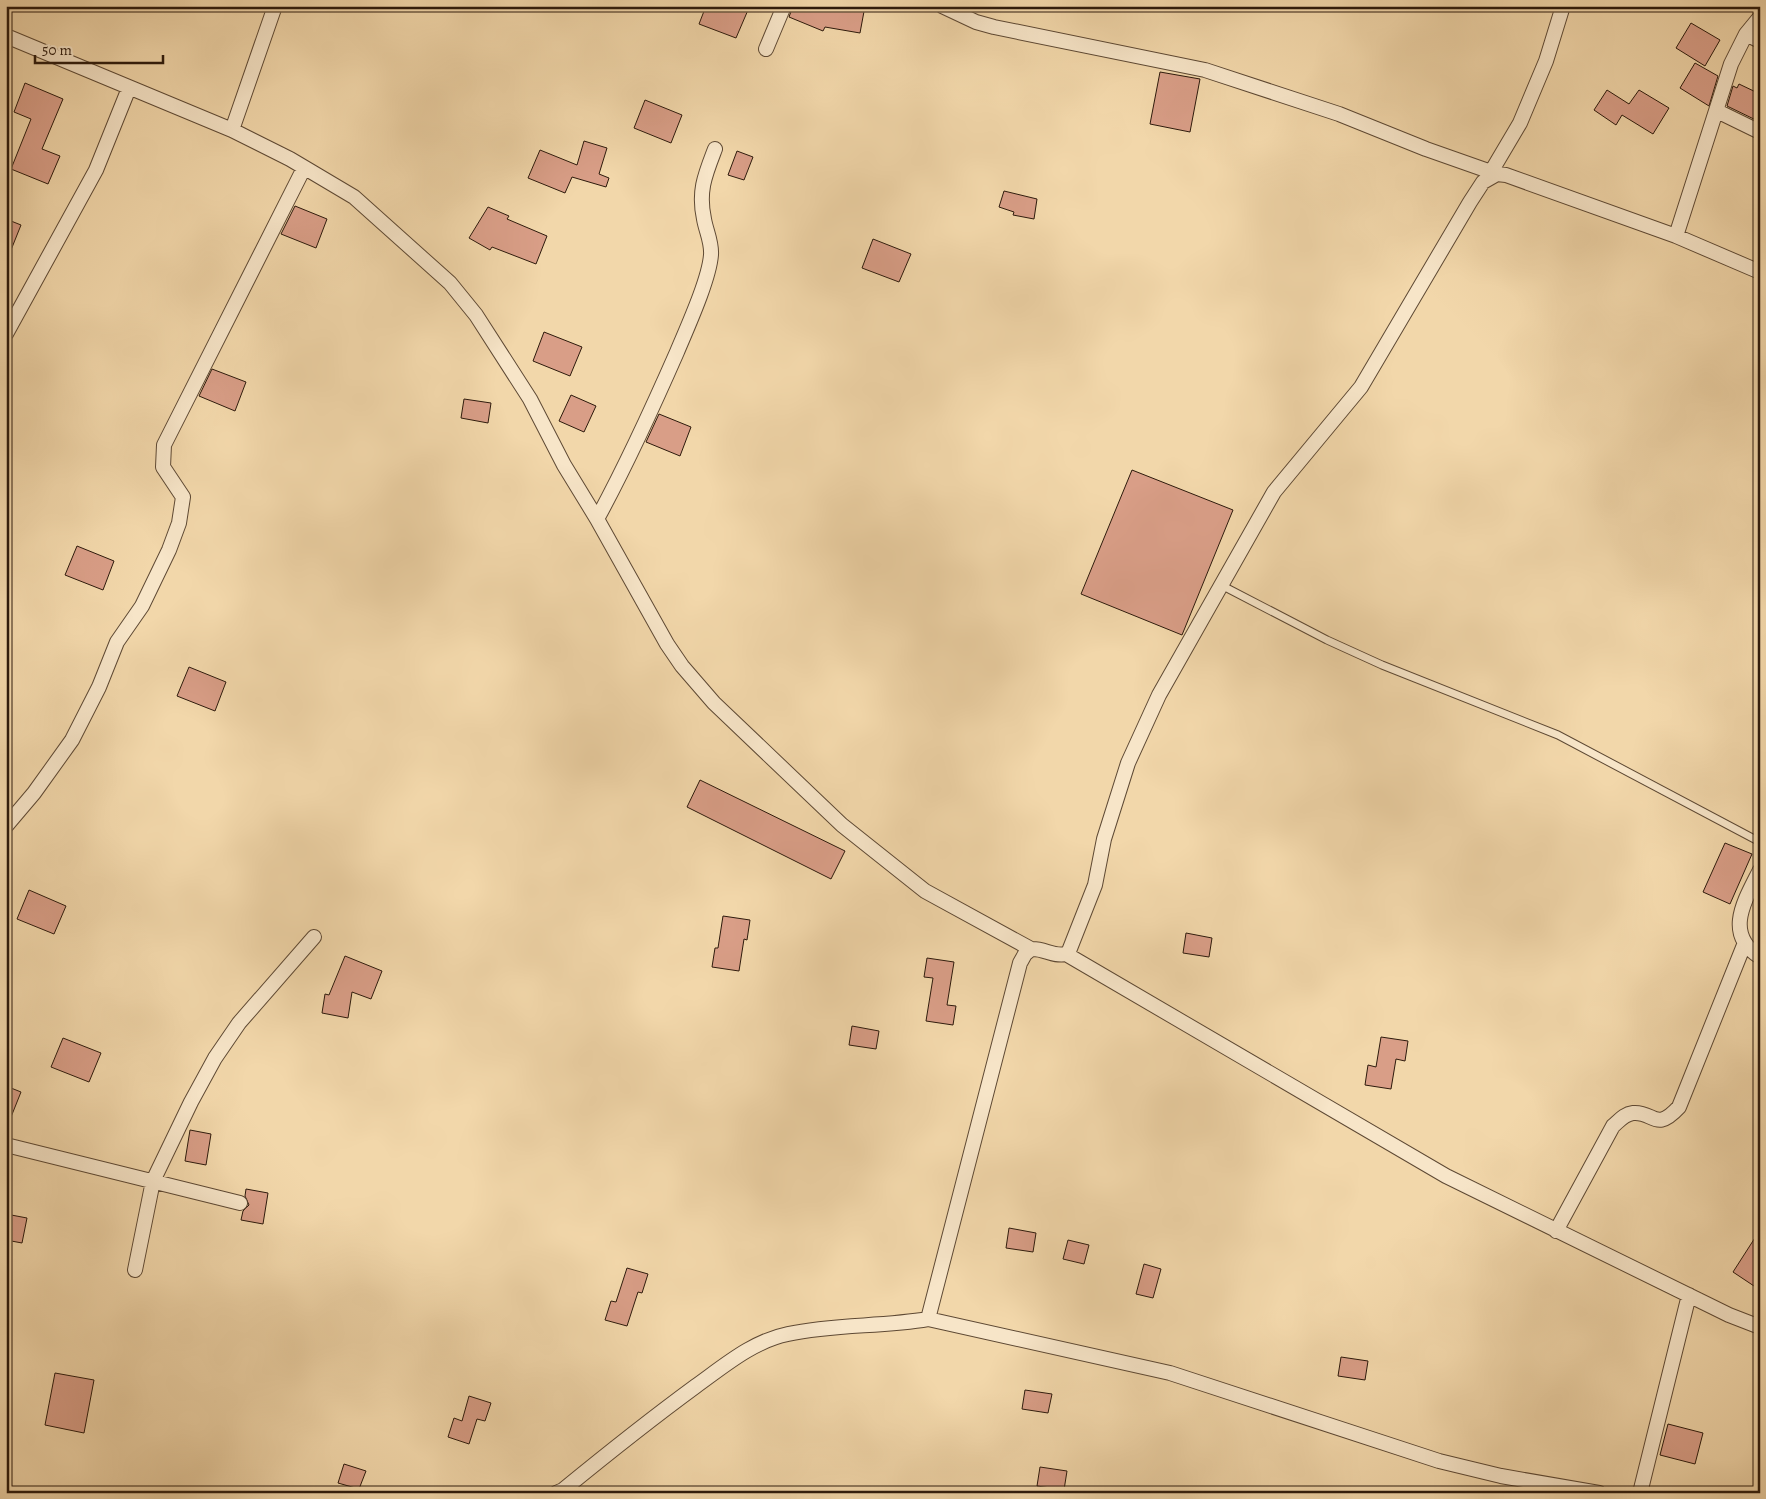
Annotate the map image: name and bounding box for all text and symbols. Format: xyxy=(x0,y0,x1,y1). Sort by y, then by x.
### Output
scale bar xyxy=(35,32,162,64)
text: 50 m xyxy=(42,40,72,60)

